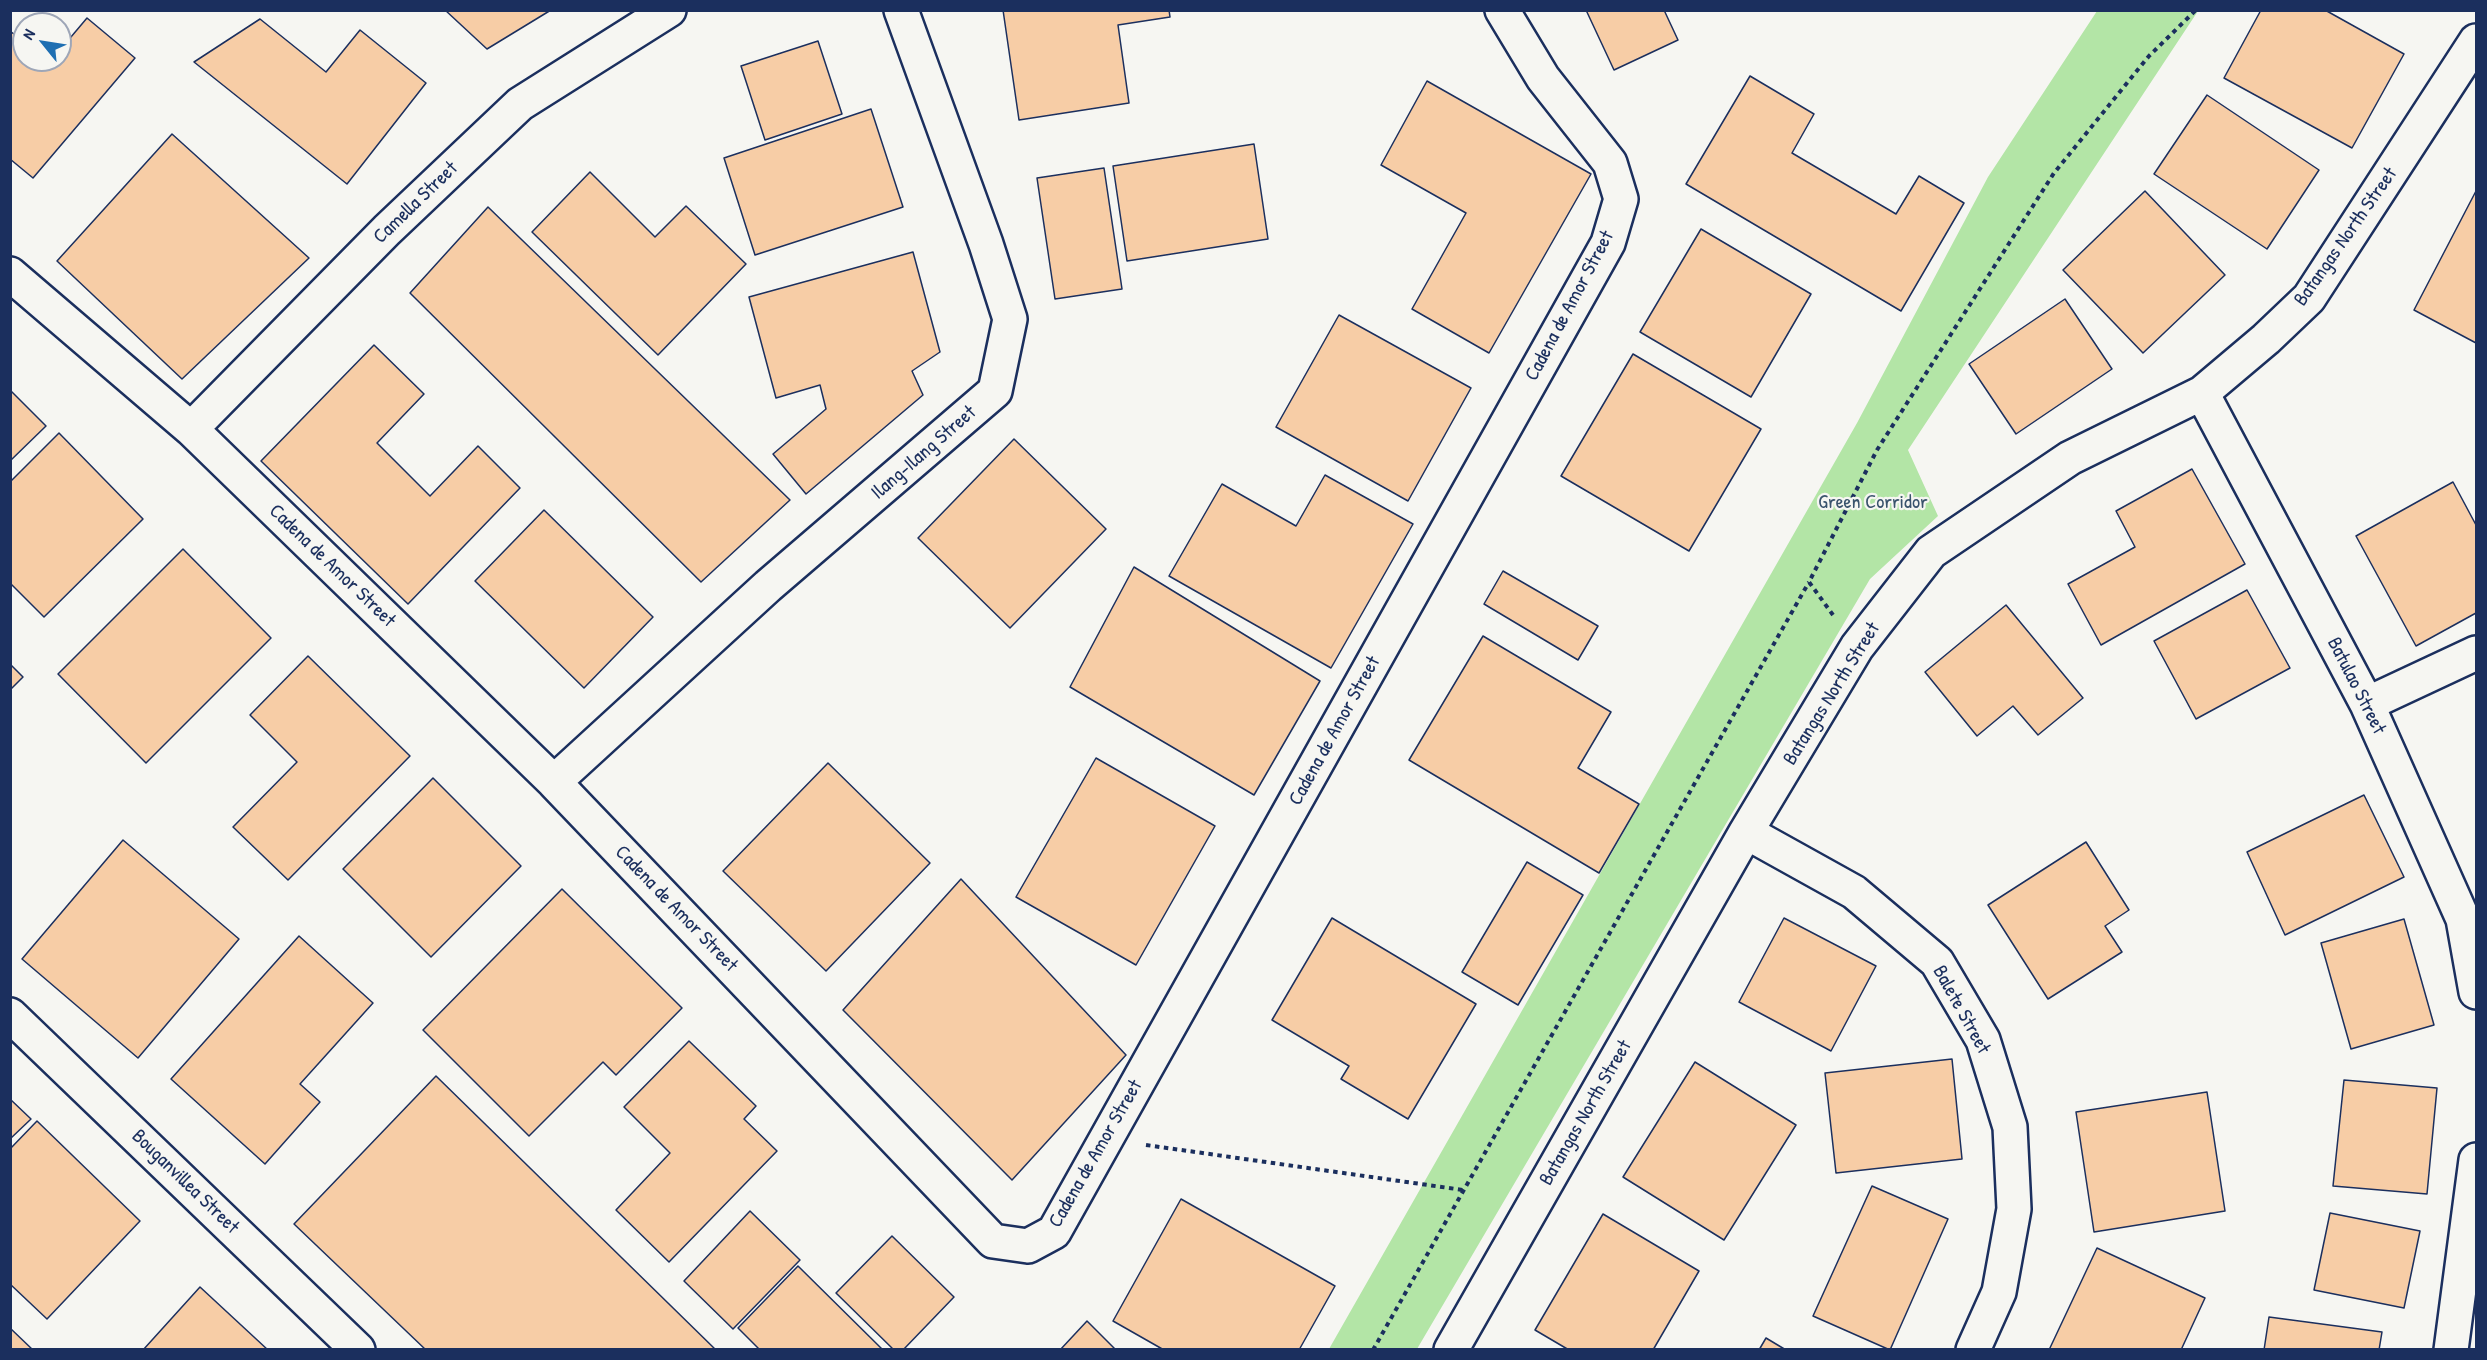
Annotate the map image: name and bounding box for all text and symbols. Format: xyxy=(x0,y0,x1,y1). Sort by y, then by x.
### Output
north arrow xyxy=(12,12,72,72)
text: N xyxy=(16,25,40,43)
street label: Camella Street xyxy=(369,157,463,249)
street label: Batangas North Street xyxy=(2289,163,2403,311)
street label: Cadena de Amor Street xyxy=(1520,227,1620,385)
street label: Ilang-Ilang Street xyxy=(867,401,981,505)
park label: Green Corridor xyxy=(1818,491,1928,515)
street label: Cadena de Amor Street xyxy=(264,499,400,633)
street label: Batangas North Street xyxy=(1778,618,1886,770)
street label: Batulao Street xyxy=(2321,634,2391,738)
street label: Cadena de Amor Street xyxy=(1284,652,1386,810)
street label: Cadena de Amor Street xyxy=(609,841,743,977)
street label: Balete Street xyxy=(1927,962,1995,1058)
street label: Batangas North Street xyxy=(1535,1036,1637,1190)
street label: Cadena de Amor Street xyxy=(1044,1076,1148,1232)
street label: Bouganvillea Street xyxy=(126,1125,244,1239)

